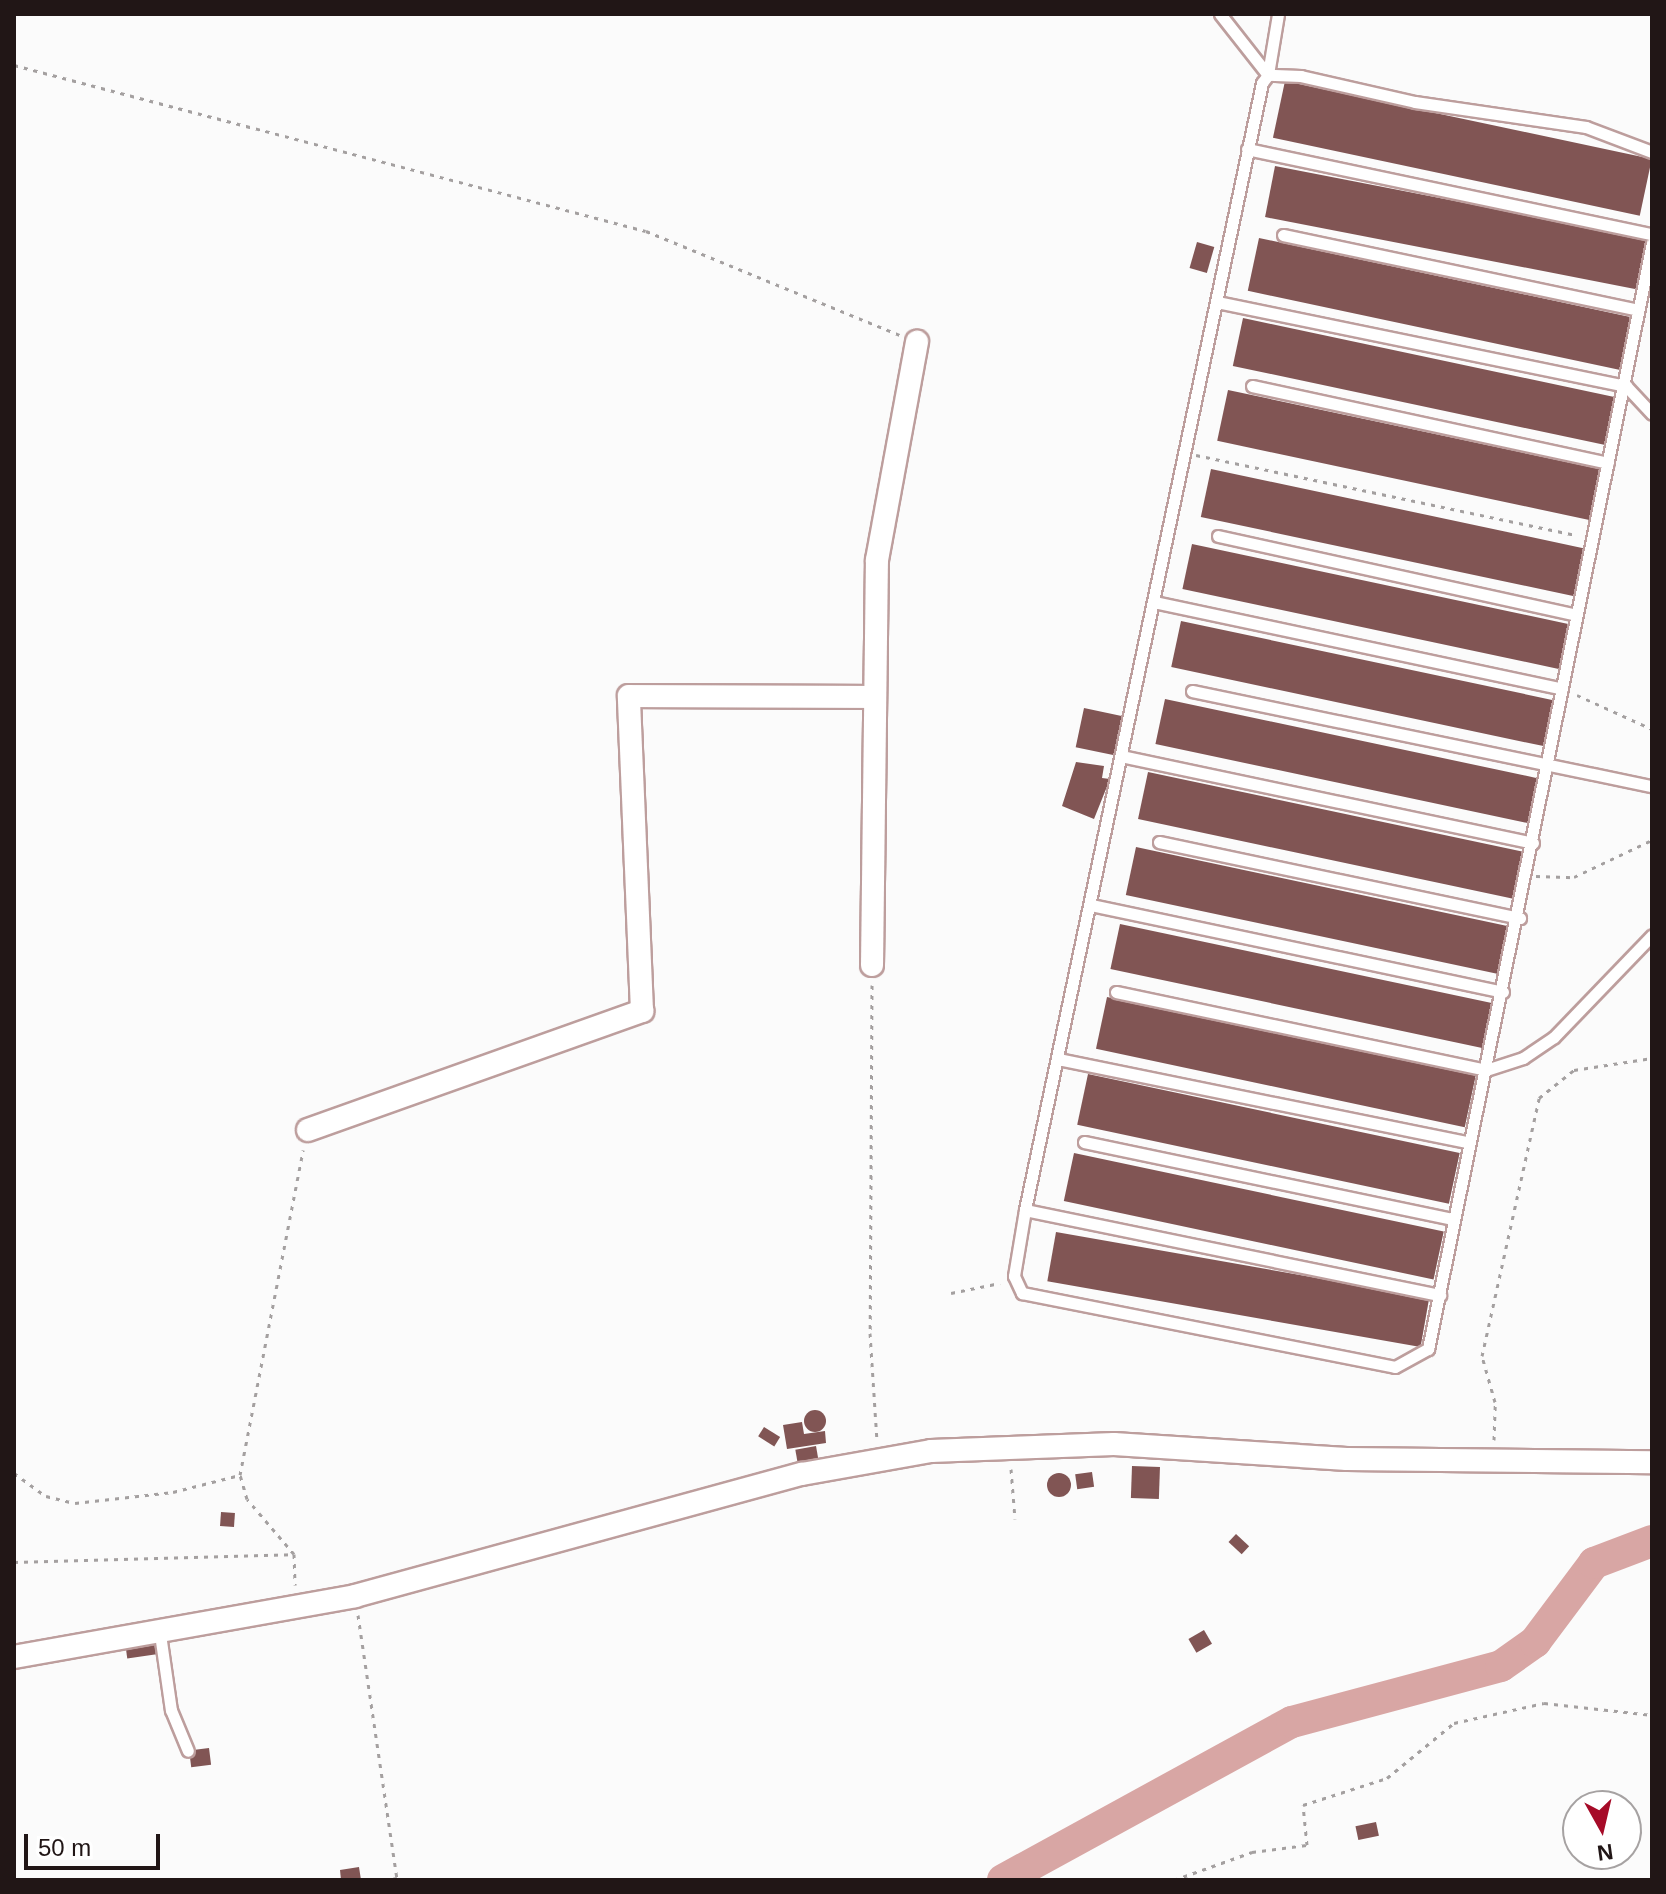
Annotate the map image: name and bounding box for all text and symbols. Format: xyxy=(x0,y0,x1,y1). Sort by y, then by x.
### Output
north arrow xyxy=(1562,1790,1642,1870)
scale bar xyxy=(28,1818,164,1868)
text: 50 m xyxy=(38,1834,91,1861)
text: N xyxy=(1596,1839,1615,1866)

